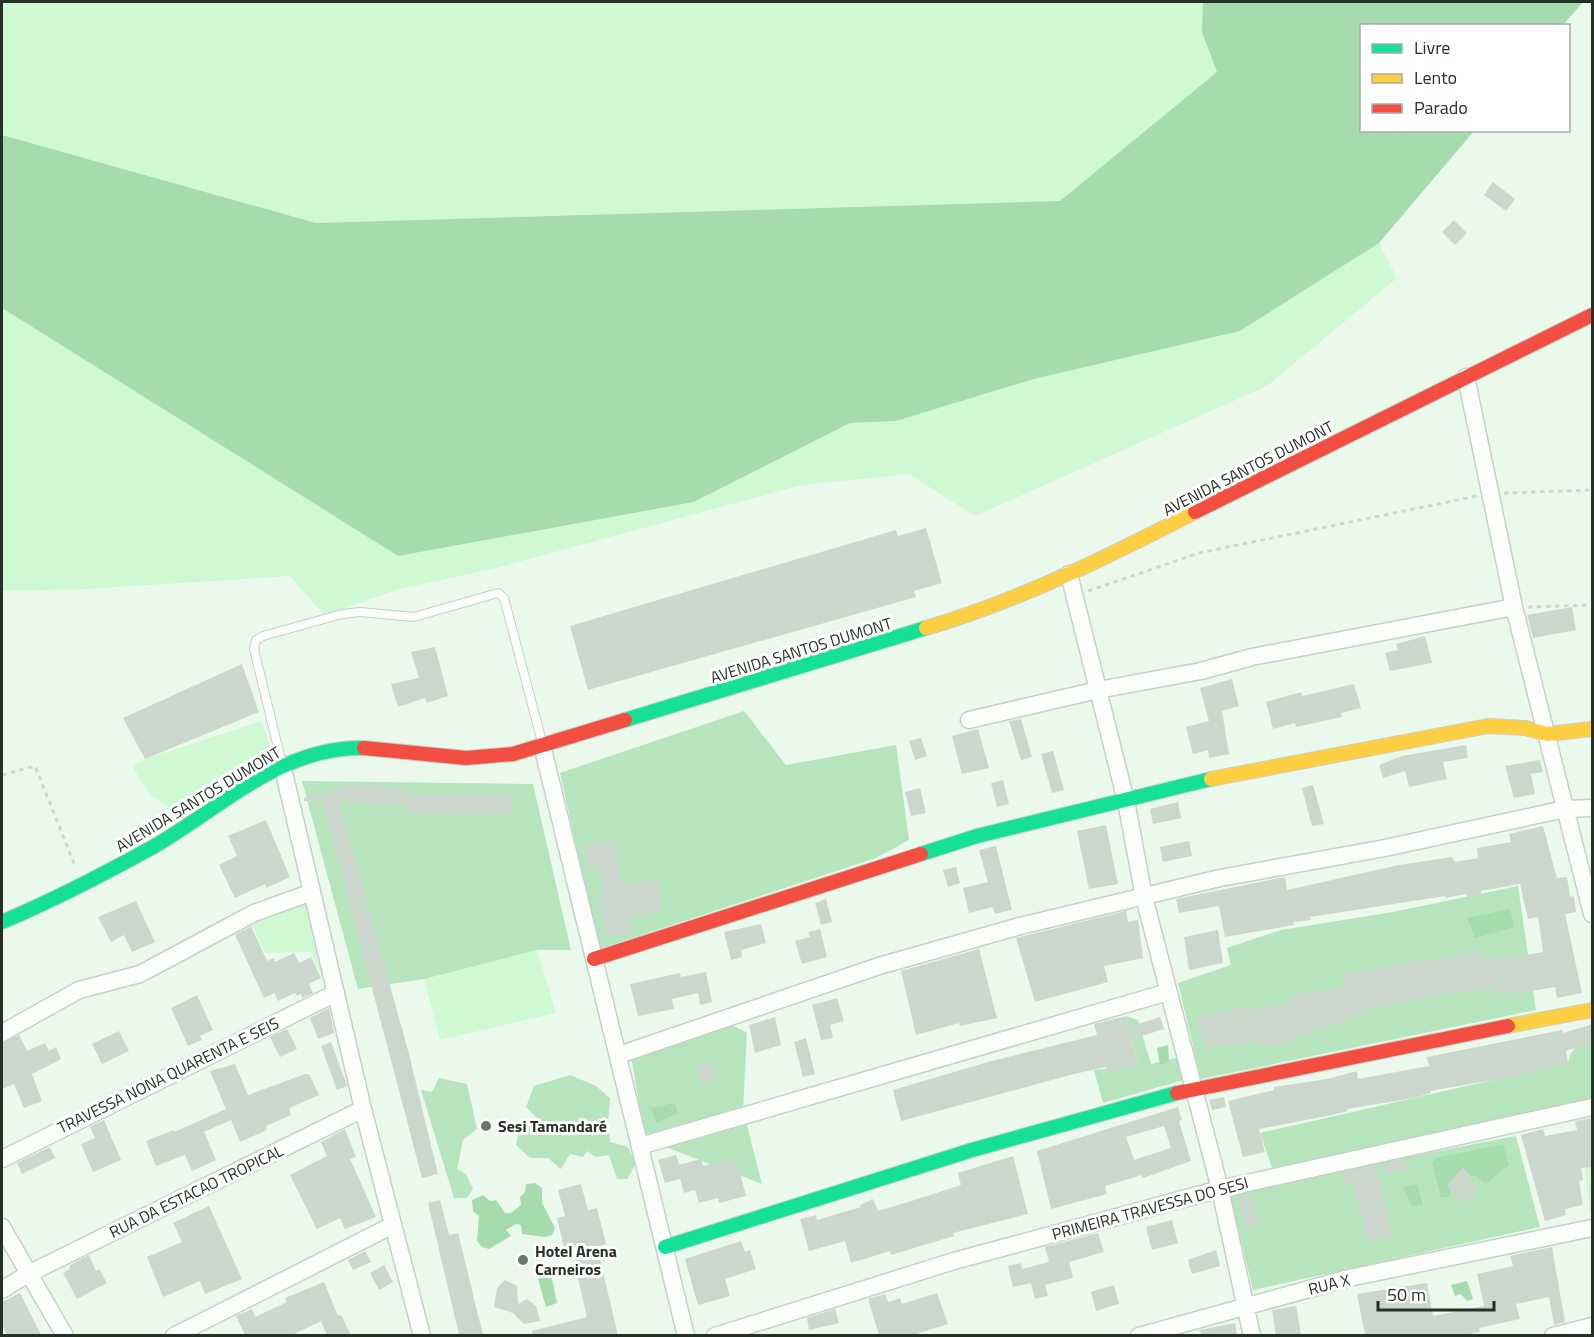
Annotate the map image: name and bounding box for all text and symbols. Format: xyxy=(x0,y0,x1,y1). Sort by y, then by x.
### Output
legend xyxy=(1360,24,1570,132)
text: Livre xyxy=(1414,34,1450,61)
text: Lento xyxy=(1414,64,1457,91)
text: Parado xyxy=(1414,94,1468,121)
street label: AVENIDA SANTOS DUMONT xyxy=(1158,414,1338,522)
street label: AVENIDA SANTOS DUMONT xyxy=(707,611,895,689)
street label: AVENIDA SANTOS DUMONT xyxy=(111,740,286,858)
street label: TRAVESSA NONA QUARENTA E SEIS xyxy=(53,1011,283,1139)
place label: Sesi Tamandaré xyxy=(498,1114,607,1138)
marker: Sesi Tamandaré xyxy=(479,1119,493,1133)
street label: RUA DA ESTACAO TROPICAL xyxy=(105,1138,287,1244)
street label: PRIMEIRA TRAVESSA DO SESI xyxy=(1049,1170,1251,1246)
place label: Hotel Arena Carneiros xyxy=(535,1239,617,1281)
marker: Hotel Arena Carneiros xyxy=(516,1253,530,1267)
street label: RUA X xyxy=(1306,1267,1352,1301)
scale bar xyxy=(1378,1274,1494,1312)
text: 50 m xyxy=(1387,1281,1426,1308)

